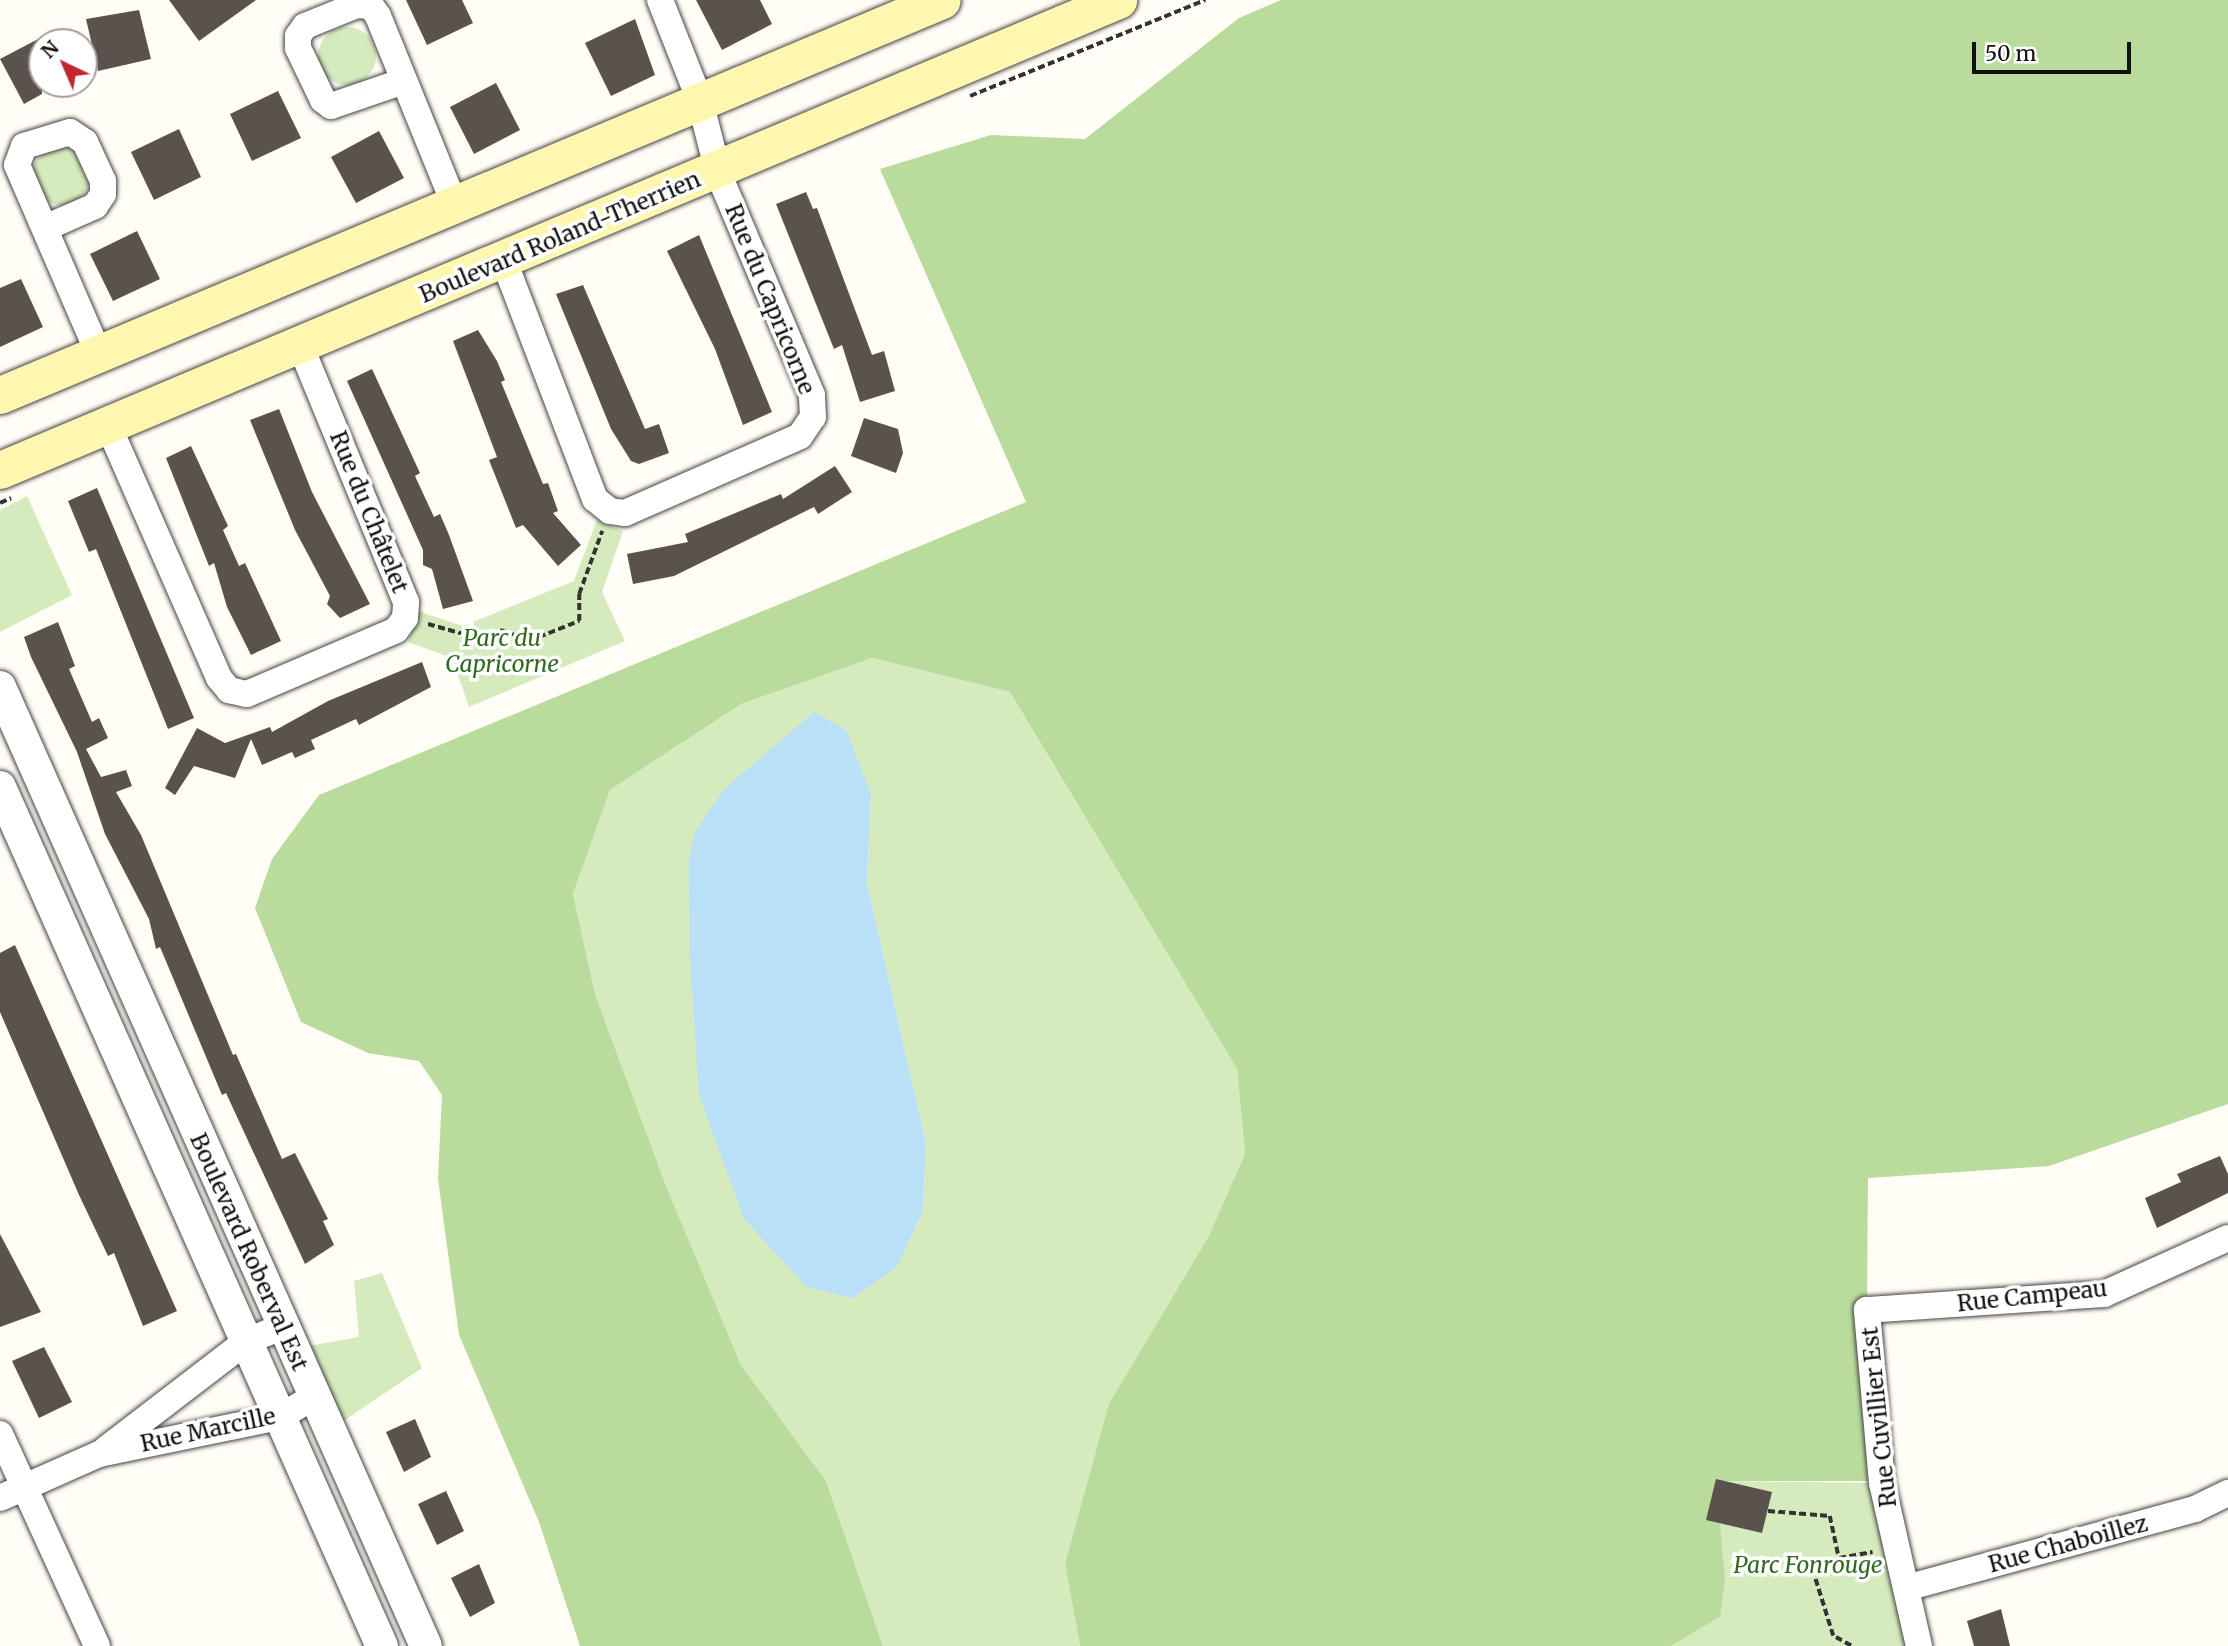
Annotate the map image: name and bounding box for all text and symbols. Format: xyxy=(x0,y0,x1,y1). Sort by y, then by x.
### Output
north arrow xyxy=(28,28,98,98)
scale bar xyxy=(1976,28,2135,72)
text: N xyxy=(36,35,64,63)
text: 50 m xyxy=(1985,40,2036,67)
street label: Boulevard Roland-Therrien xyxy=(415,165,705,309)
street label: Rue du Capricorne xyxy=(719,200,821,398)
street label: Rue du Châtelet xyxy=(324,427,414,597)
park label: Parc du Capricorne xyxy=(445,624,559,678)
street label: Boulevard Roberval Est xyxy=(184,1129,314,1375)
street label: Rue Campeau xyxy=(1956,1274,2108,1318)
street label: Rue Cuvillier Est xyxy=(1856,1325,1902,1509)
street label: Rue Marcille xyxy=(138,1402,278,1458)
street label: Rue Chaboillez xyxy=(1985,1509,2151,1579)
park label: Parc Fonrouge xyxy=(1733,1551,1883,1579)

